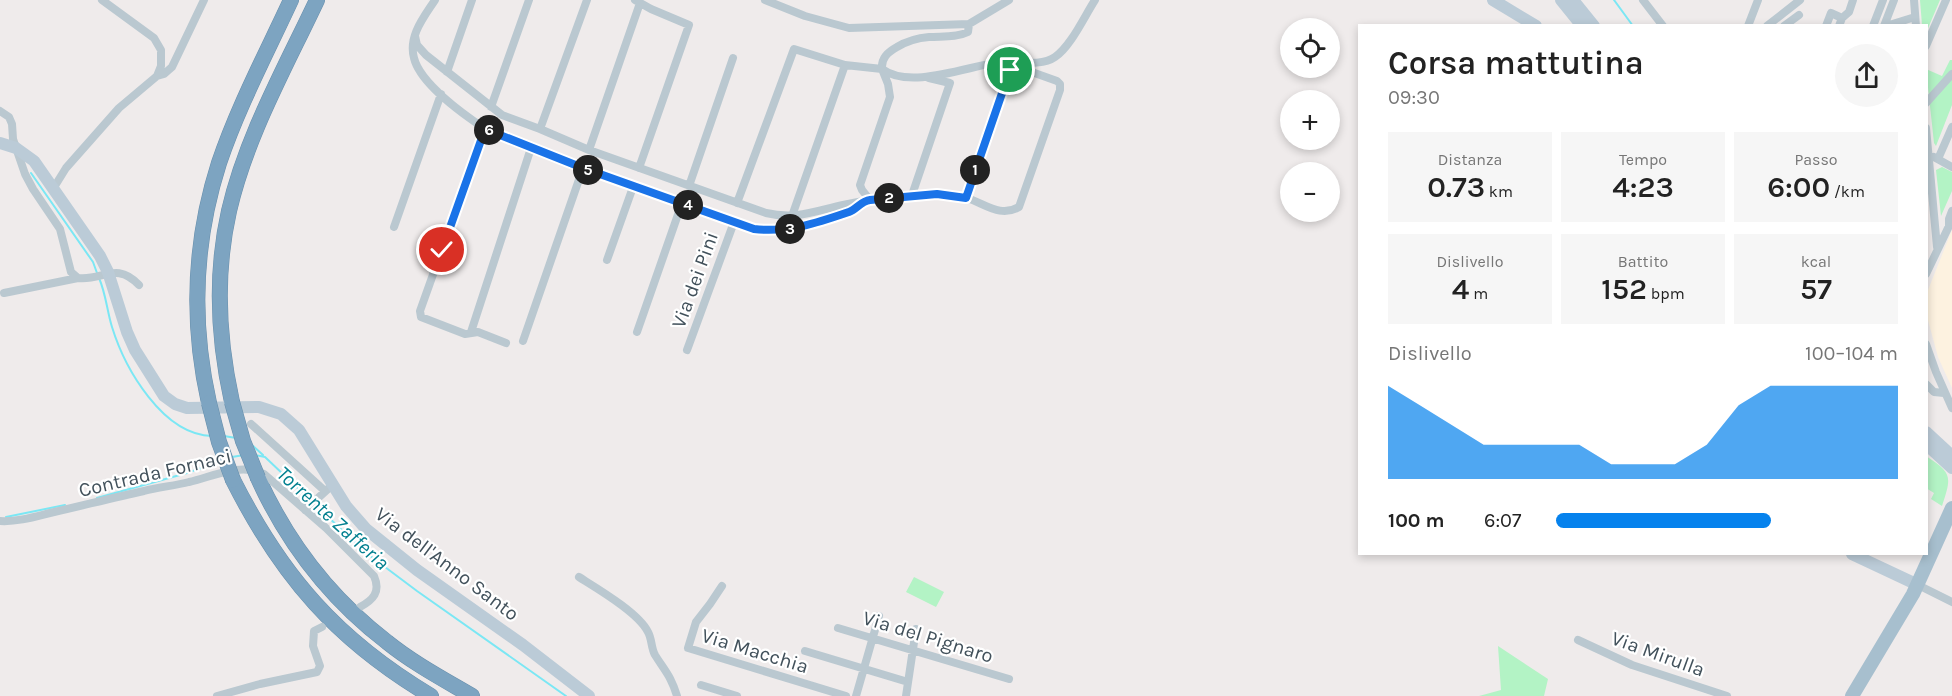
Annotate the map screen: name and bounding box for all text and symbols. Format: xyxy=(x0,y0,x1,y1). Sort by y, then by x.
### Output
map controls xyxy=(1280,18,1340,222)
button: locate xyxy=(1280,18,1340,78)
pin xyxy=(984,44,1035,95)
text: Corsa mattutina xyxy=(1388,44,1644,82)
button: share xyxy=(1835,44,1898,107)
icon: arrive xyxy=(993,53,1026,86)
text: 09:30 xyxy=(1388,86,1440,109)
button: + xyxy=(1280,90,1340,150)
pin: 6 xyxy=(474,115,504,145)
text: 6 xyxy=(484,120,494,139)
text: Distanza xyxy=(1438,150,1502,169)
text: Tempo xyxy=(1619,150,1667,169)
text: Passo xyxy=(1794,150,1838,169)
pin: 5 xyxy=(573,155,603,185)
pin: 1 xyxy=(960,155,990,185)
text: 5 xyxy=(583,160,593,179)
text: 1 xyxy=(972,160,978,179)
button: − xyxy=(1280,162,1340,222)
text: 0.73 xyxy=(1427,169,1485,205)
text: 4:23 xyxy=(1612,169,1674,205)
text: 6:00 xyxy=(1767,169,1830,205)
text: km xyxy=(1485,182,1513,201)
text: /km xyxy=(1830,182,1865,201)
pin: 2 xyxy=(874,183,904,213)
text: 2 xyxy=(884,188,894,207)
pin: 4 xyxy=(673,190,703,220)
text: 4 xyxy=(683,195,693,214)
pin: 3 xyxy=(775,214,805,244)
text: 3 xyxy=(785,219,795,238)
pin xyxy=(416,224,467,275)
street label: Via dei Pini xyxy=(667,229,723,331)
icon: check xyxy=(425,233,458,266)
text: Dislivello xyxy=(1437,252,1503,271)
text: Battito xyxy=(1618,252,1668,271)
text: kcal xyxy=(1801,252,1831,271)
text: 4 xyxy=(1452,271,1469,307)
text: 152 xyxy=(1601,271,1647,307)
text: 57 xyxy=(1800,271,1832,307)
text: m xyxy=(1469,284,1488,303)
text: bpm xyxy=(1647,284,1685,303)
text: Dislivello xyxy=(1388,342,1472,365)
text: 100–104 m xyxy=(1805,342,1898,365)
street label: Contrada Fornaci xyxy=(76,444,234,502)
water label: Torrente Zafferia xyxy=(272,461,394,575)
street label: Via dell'Anno Santo xyxy=(371,502,523,626)
text: 100 m xyxy=(1388,509,1444,532)
text: 6:07 xyxy=(1484,509,1521,532)
street label: Via del Pignaro xyxy=(860,606,996,668)
street label: Via Macchia xyxy=(699,624,811,678)
street label: Via Mirulla xyxy=(1608,627,1708,681)

